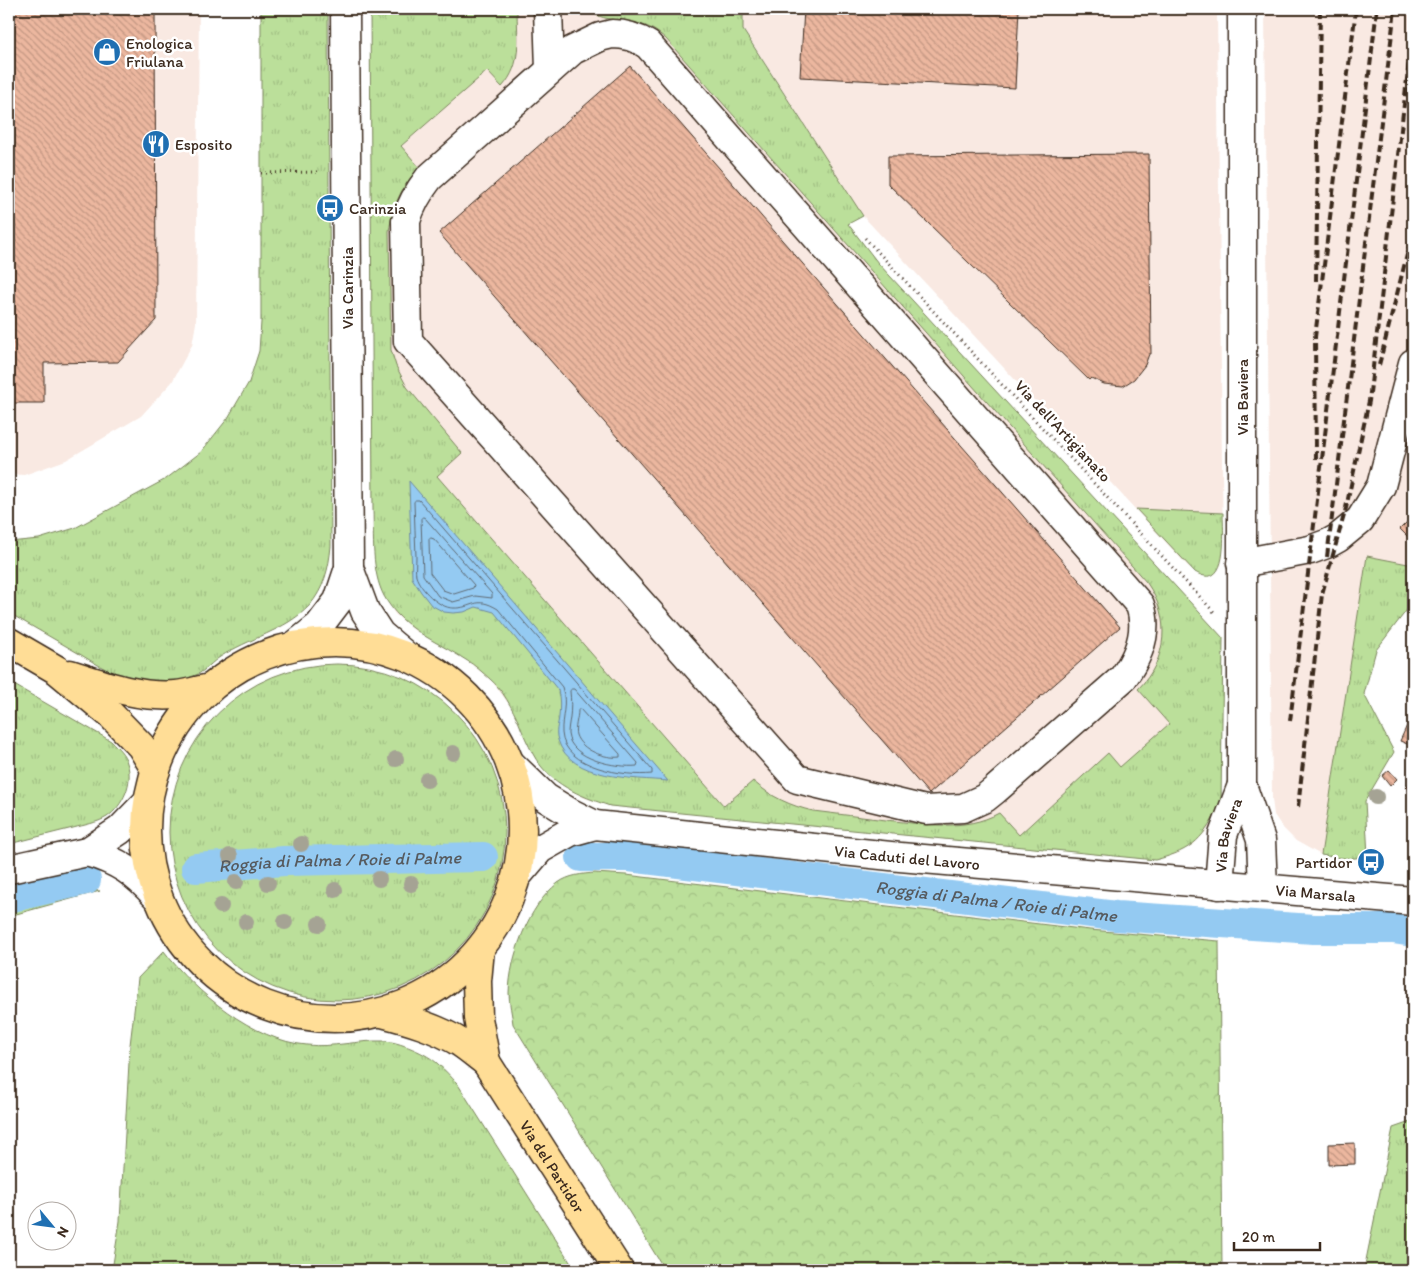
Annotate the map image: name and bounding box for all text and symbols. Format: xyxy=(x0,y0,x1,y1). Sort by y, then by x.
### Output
place label: Enologica Friulana xyxy=(126,34,193,71)
shop icon: Enologica Friulana xyxy=(92,37,122,67)
restaurant icon: Esposito xyxy=(141,129,171,159)
place label: Esposito xyxy=(175,135,232,154)
bus stop icon: Carinzia xyxy=(315,193,345,223)
place label: Carinzia xyxy=(349,199,407,218)
street label: Via Carinzia xyxy=(338,246,357,329)
street label: Via Baviera xyxy=(1233,358,1252,435)
street label: Via dell'Artigianato xyxy=(1011,376,1115,486)
street label: Via Baviera xyxy=(1211,794,1246,873)
street label: Via Caduti del Lavoro xyxy=(833,841,981,873)
water label: Roggia di Palma / Roie di Palme xyxy=(218,846,463,877)
bus stop icon: Partidor xyxy=(1356,847,1386,877)
place label: Partidor xyxy=(1295,853,1353,872)
water label: Roggia di Palma / Roie di Palme xyxy=(875,876,1119,927)
street label: Via Marsala xyxy=(1275,880,1357,906)
street label: Via del Partidor xyxy=(516,1116,590,1217)
north arrow xyxy=(28,1202,78,1252)
scale bar xyxy=(1234,1219,1321,1251)
text: N xyxy=(53,1224,73,1240)
text: 20 m xyxy=(1242,1228,1276,1246)

